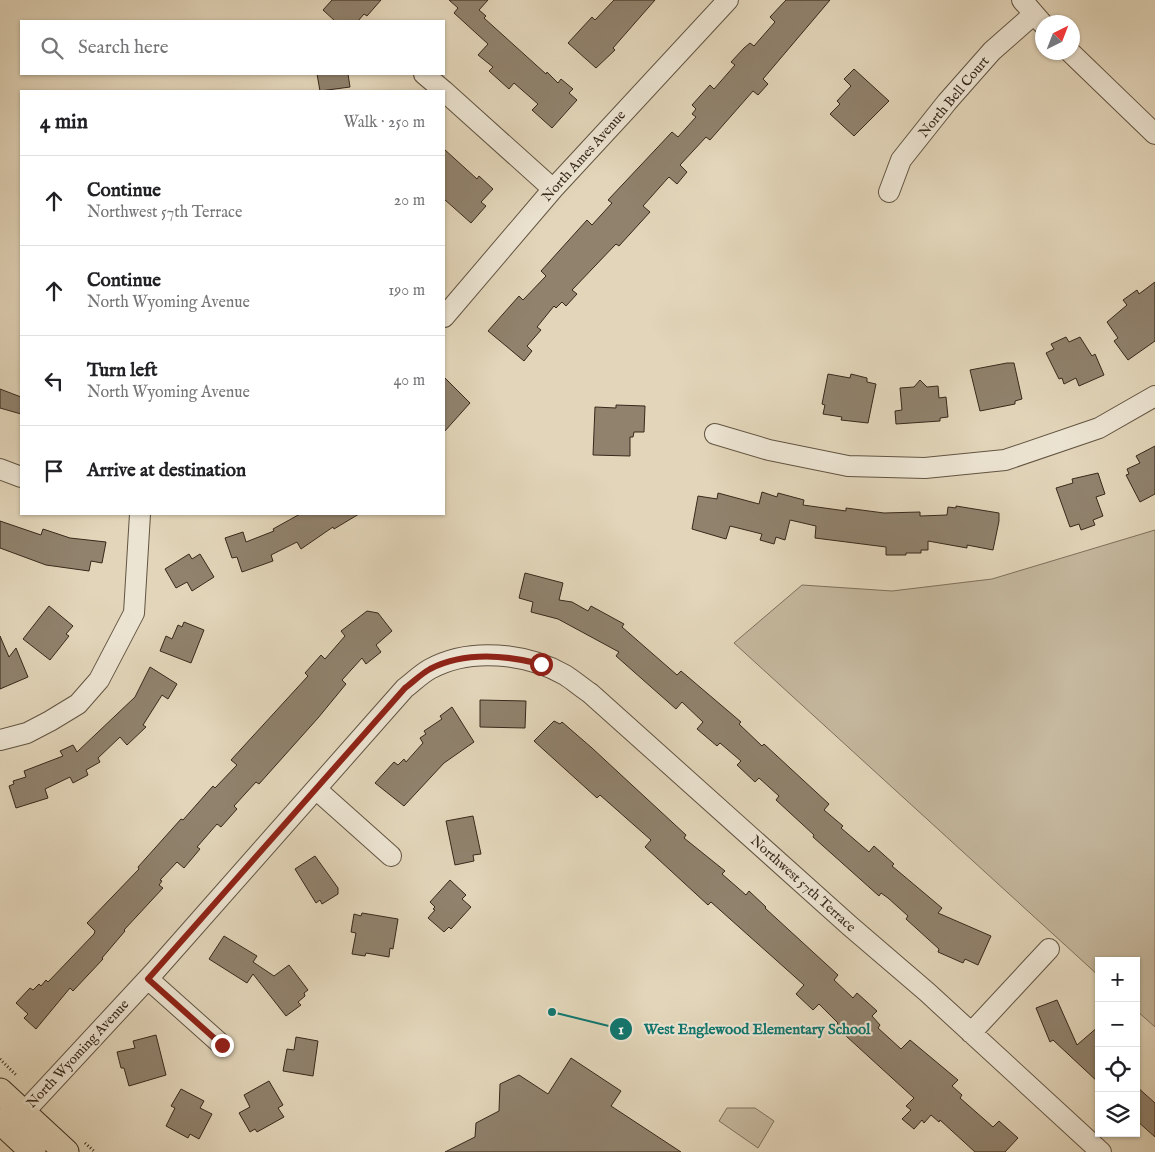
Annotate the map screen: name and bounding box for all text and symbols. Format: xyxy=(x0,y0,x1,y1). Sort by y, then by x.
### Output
north arrow xyxy=(1035,15,1080,60)
search box xyxy=(20,20,445,75)
icon: search xyxy=(38,34,66,62)
text: Search here xyxy=(78,36,169,60)
street label: North Bell Court xyxy=(915,52,993,141)
street label: North Ames Avenue xyxy=(538,106,630,206)
text: 4 min xyxy=(40,109,88,136)
text: Walk · 250 m xyxy=(343,113,425,133)
text: Continue xyxy=(87,179,161,203)
icon: ahead xyxy=(40,187,68,215)
text: 20 m xyxy=(394,191,425,211)
text: Northwest 57th Terrace xyxy=(87,203,242,223)
text: Continue xyxy=(87,269,161,293)
icon: ahead xyxy=(40,277,68,305)
text: 190 m xyxy=(388,281,425,301)
text: North Wyoming Avenue xyxy=(87,293,250,313)
text: Turn left xyxy=(87,359,158,383)
icon: left xyxy=(40,367,68,395)
text: 40 m xyxy=(393,371,425,391)
text: North Wyoming Avenue xyxy=(87,383,250,403)
icon: arrive xyxy=(40,457,68,485)
text: Arrive at destination xyxy=(87,459,246,483)
route start xyxy=(530,653,553,676)
street label: Northwest 57th Terrace xyxy=(746,832,860,937)
map controls xyxy=(1095,957,1140,1137)
button: + xyxy=(1095,957,1140,1002)
street label: North Wyoming Avenue xyxy=(23,995,134,1112)
button: − xyxy=(1095,1002,1140,1047)
callout: West Englewood Elementary School xyxy=(609,1014,880,1044)
text: 1 xyxy=(618,1020,624,1039)
text: West Englewood Elementary School xyxy=(643,1020,871,1039)
route end xyxy=(211,1034,234,1057)
button: locate xyxy=(1095,1047,1140,1092)
button: layers xyxy=(1095,1092,1140,1137)

